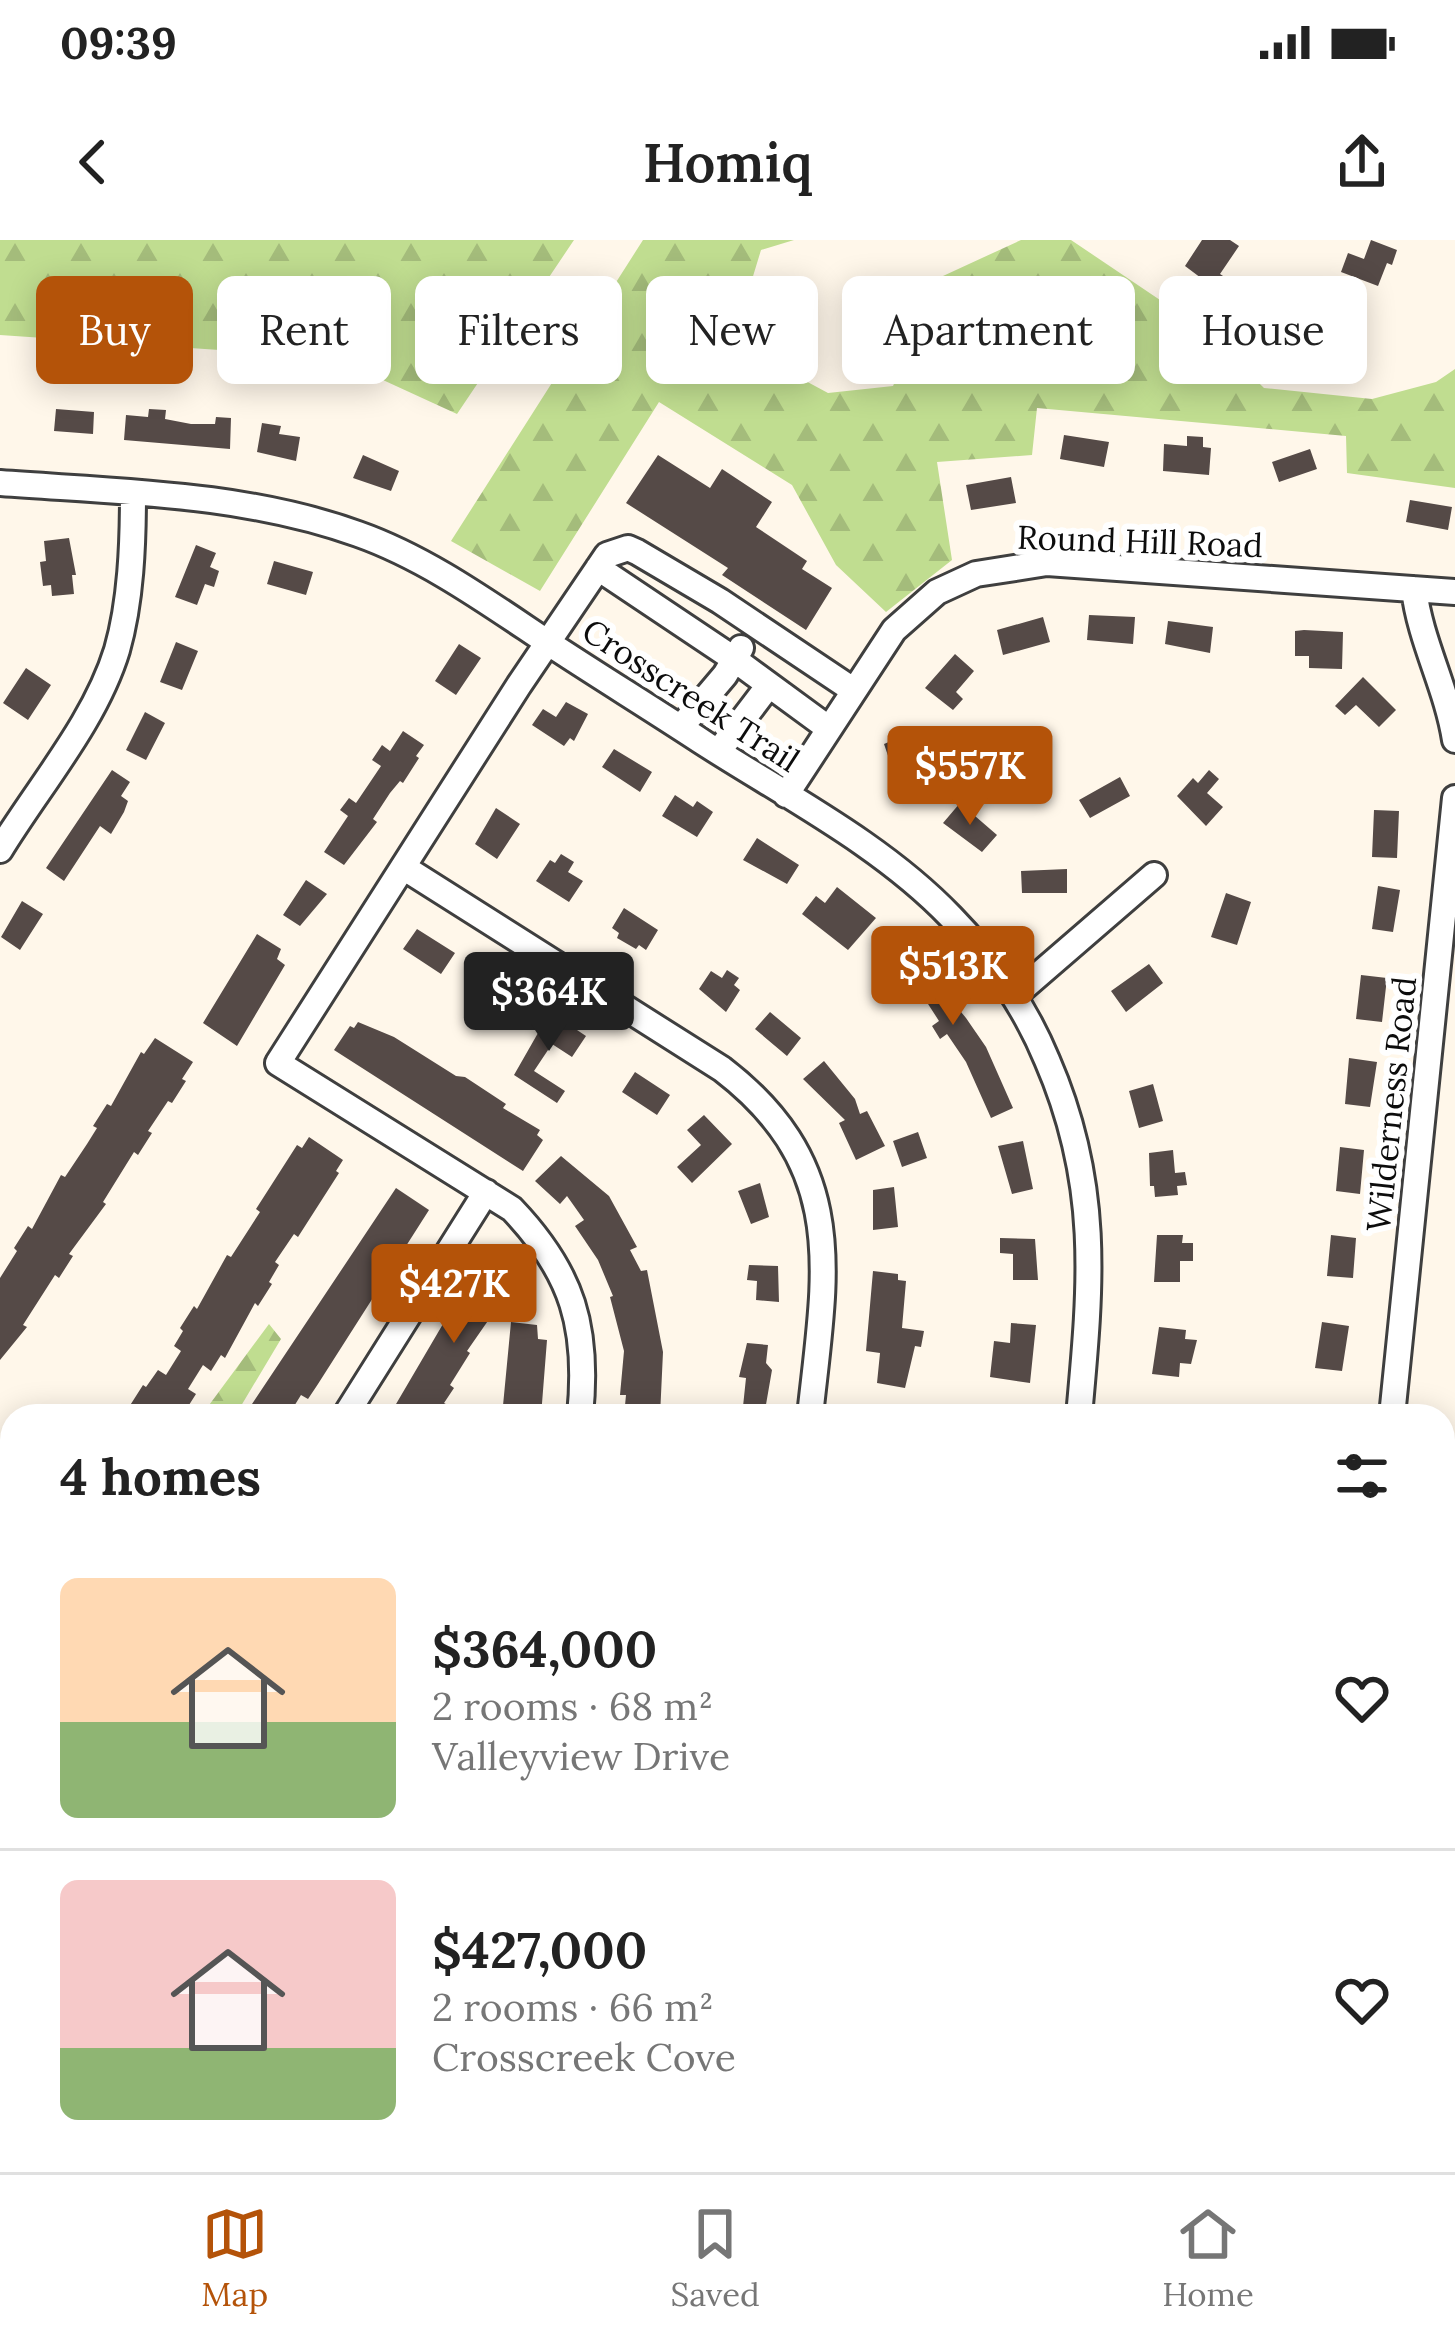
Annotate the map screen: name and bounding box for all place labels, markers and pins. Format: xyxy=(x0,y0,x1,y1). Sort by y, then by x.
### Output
pin: $557K xyxy=(886,726,1054,828)
pin: $513K xyxy=(869,926,1037,1028)
pin: $364K xyxy=(465,952,633,1054)
pin: $427K xyxy=(370,1244,538,1346)

